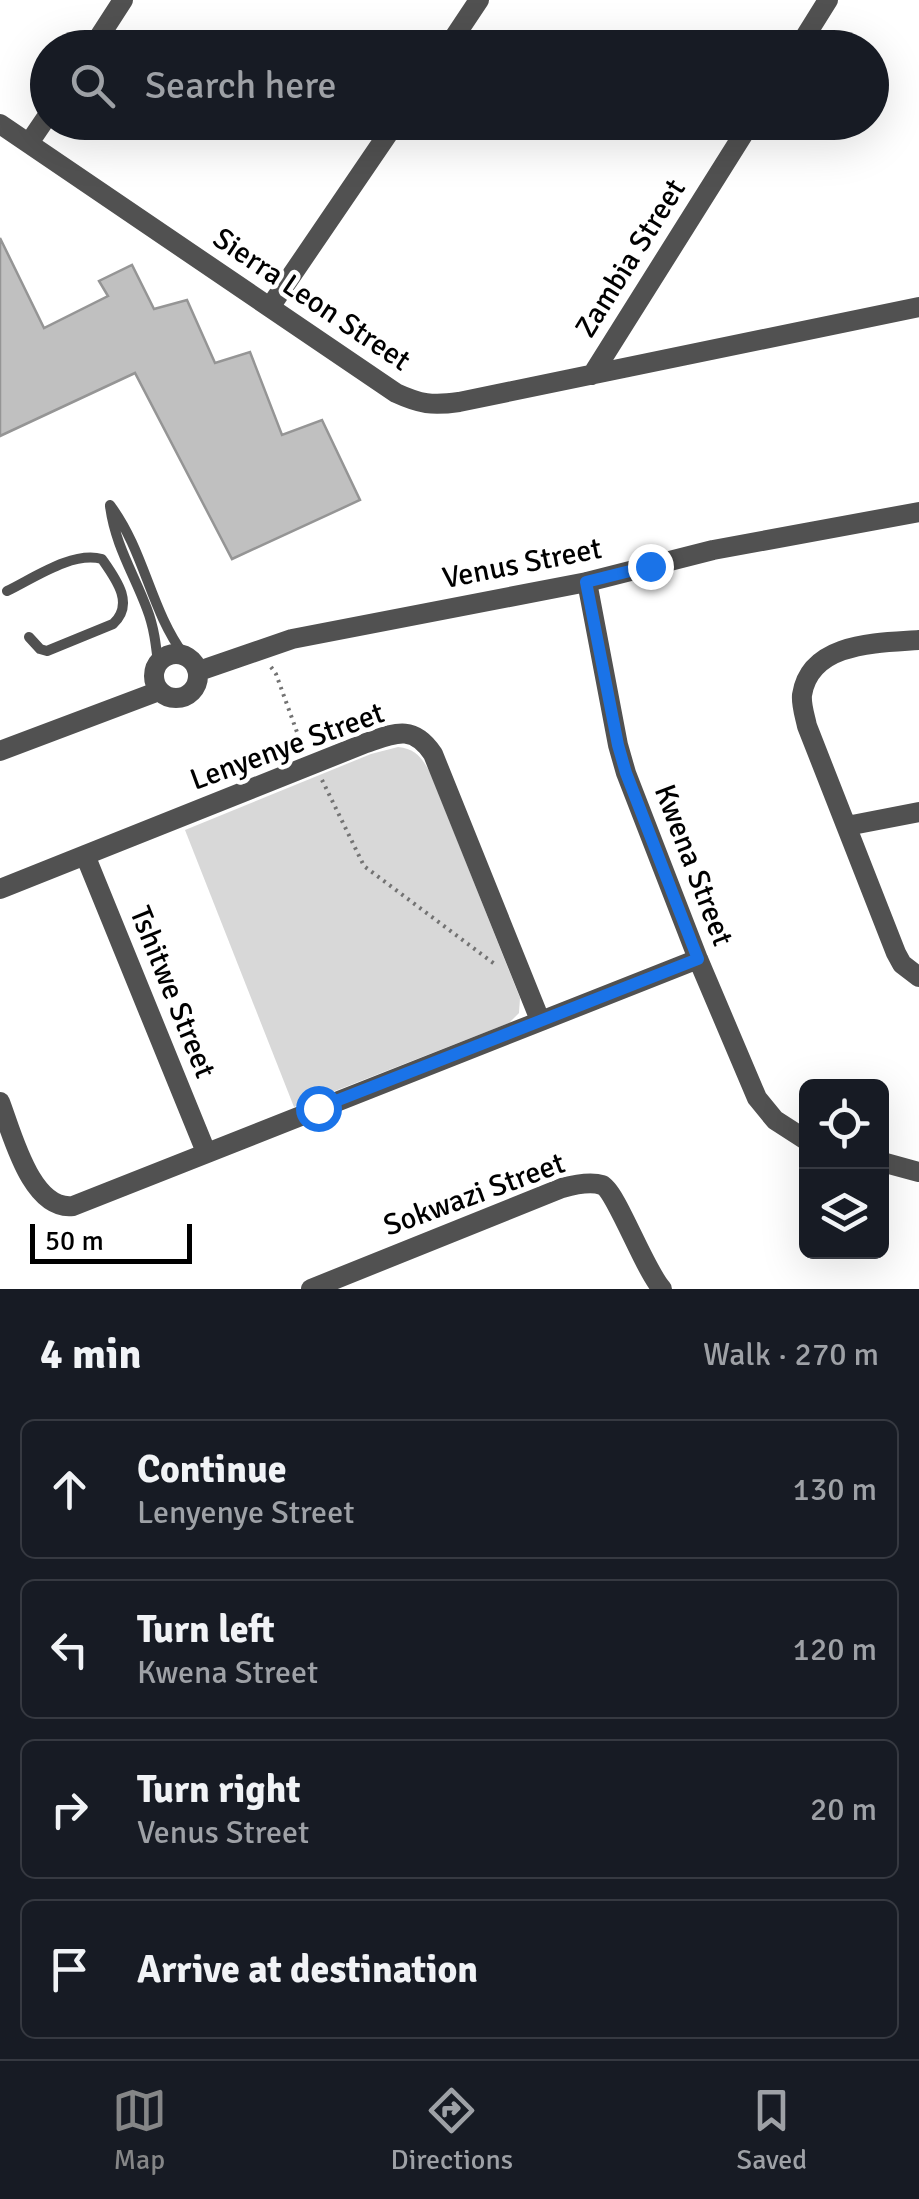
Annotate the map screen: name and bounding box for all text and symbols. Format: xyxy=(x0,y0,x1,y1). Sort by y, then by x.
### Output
search box xyxy=(30,30,889,140)
icon: search xyxy=(65,58,120,113)
text: Search here xyxy=(145,62,337,109)
street label: Zambia Street xyxy=(567,172,694,344)
street label: Sierra Leon Street xyxy=(206,220,417,379)
street label: Venus Street xyxy=(439,530,605,597)
route end xyxy=(628,544,674,590)
street label: Lenyenye Street xyxy=(185,694,389,799)
street label: Kwena Street xyxy=(646,779,741,951)
street label: Tshitwe Street xyxy=(121,901,224,1083)
map controls xyxy=(799,1079,889,1259)
button: locate xyxy=(799,1079,889,1169)
route start xyxy=(296,1086,342,1132)
street label: Sokwazi Street xyxy=(378,1145,570,1244)
button: layers xyxy=(799,1169,889,1259)
scale bar xyxy=(30,1219,192,1264)
text: 50 m xyxy=(45,1224,104,1258)
text: 4 min xyxy=(40,1329,141,1380)
text: Walk · 270 m xyxy=(703,1335,879,1374)
text: Continue xyxy=(137,1446,287,1493)
icon: ahead xyxy=(42,1462,97,1517)
text: 130 m xyxy=(793,1470,877,1509)
text: Lenyenye Street xyxy=(137,1493,354,1532)
text: Turn left xyxy=(137,1606,275,1653)
icon: left xyxy=(42,1622,97,1677)
text: 120 m xyxy=(793,1630,877,1669)
text: Kwena Street xyxy=(137,1653,318,1692)
text: Turn right xyxy=(137,1766,301,1813)
icon: right xyxy=(42,1782,97,1837)
text: 20 m xyxy=(810,1790,877,1829)
text: Venus Street xyxy=(137,1813,309,1852)
icon: arrive xyxy=(42,1942,97,1997)
text: Arrive at destination xyxy=(137,1946,478,1993)
tab: Map xyxy=(112,2083,167,2177)
tab: Directions xyxy=(391,2083,513,2177)
tab: Saved xyxy=(737,2083,807,2177)

